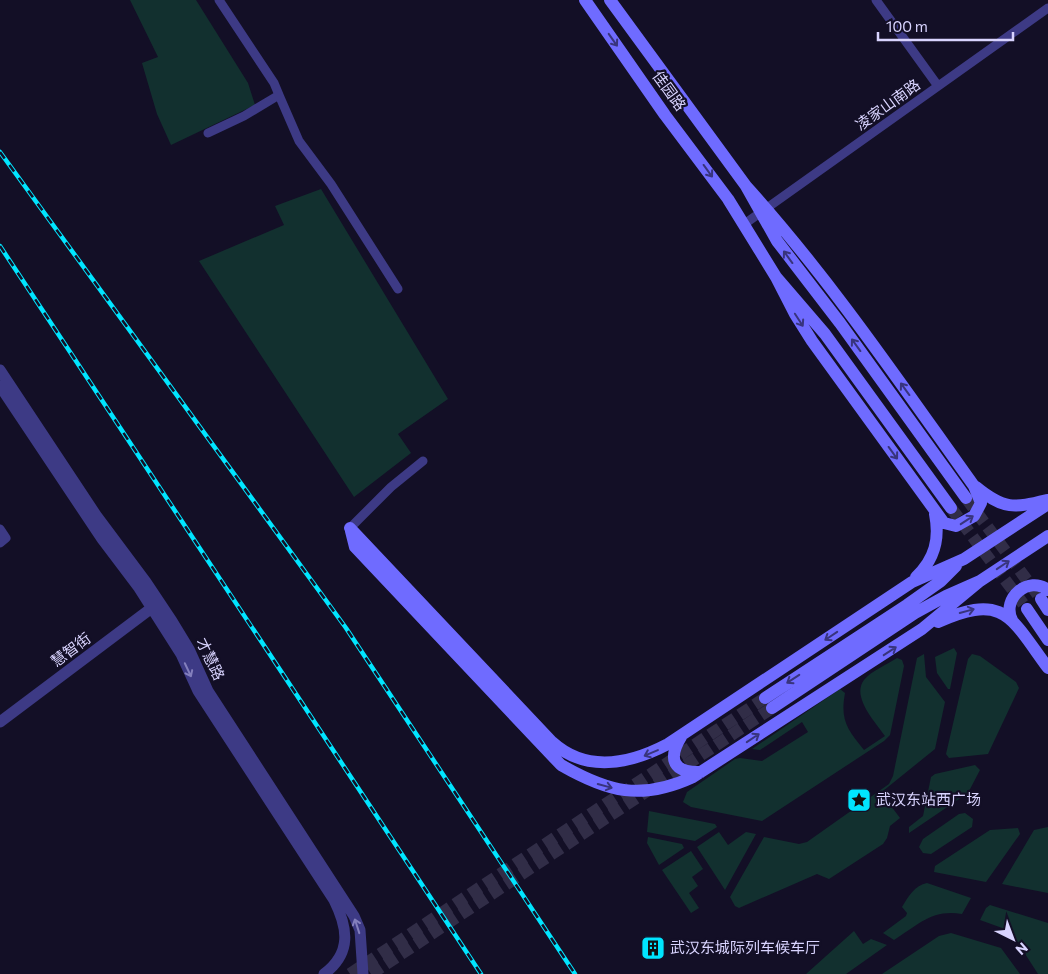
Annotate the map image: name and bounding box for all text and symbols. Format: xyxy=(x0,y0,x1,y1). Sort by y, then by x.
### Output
scale bar xyxy=(878,10,1013,42)
text: 100 m xyxy=(886,17,928,35)
one-way arrow xyxy=(608,33,618,47)
street label: 佳园路 xyxy=(649,67,690,114)
street label: 凌家山南路 xyxy=(852,75,923,134)
one-way arrow xyxy=(703,164,713,178)
one-way arrow xyxy=(783,251,794,264)
one-way arrow xyxy=(794,313,804,327)
one-way arrow xyxy=(850,339,861,352)
one-way arrow xyxy=(900,382,910,396)
one-way arrow xyxy=(888,446,898,460)
one-way arrow xyxy=(960,514,974,524)
one-way arrow xyxy=(996,560,1010,570)
one-way arrow xyxy=(958,605,974,615)
street label: 慧智街 xyxy=(47,628,94,670)
one-way arrow xyxy=(824,631,838,641)
street label: 才慧路 xyxy=(193,634,229,683)
one-way arrow xyxy=(883,645,897,656)
one-way arrow xyxy=(184,662,193,677)
one-way arrow xyxy=(787,674,801,684)
one-way arrow xyxy=(746,733,760,743)
one-way arrow xyxy=(644,748,659,758)
one-way arrow xyxy=(597,782,613,791)
place icon: 武汉东站西广场 xyxy=(846,787,872,813)
place label: 武汉东站西广场 xyxy=(876,790,981,808)
north arrow xyxy=(988,914,1038,964)
one-way arrow xyxy=(352,918,362,934)
building icon: 武汉东城际列车候车厅 xyxy=(640,935,666,961)
place label: 武汉东城际列车候车厅 xyxy=(670,938,820,956)
text: N xyxy=(1012,939,1032,959)

